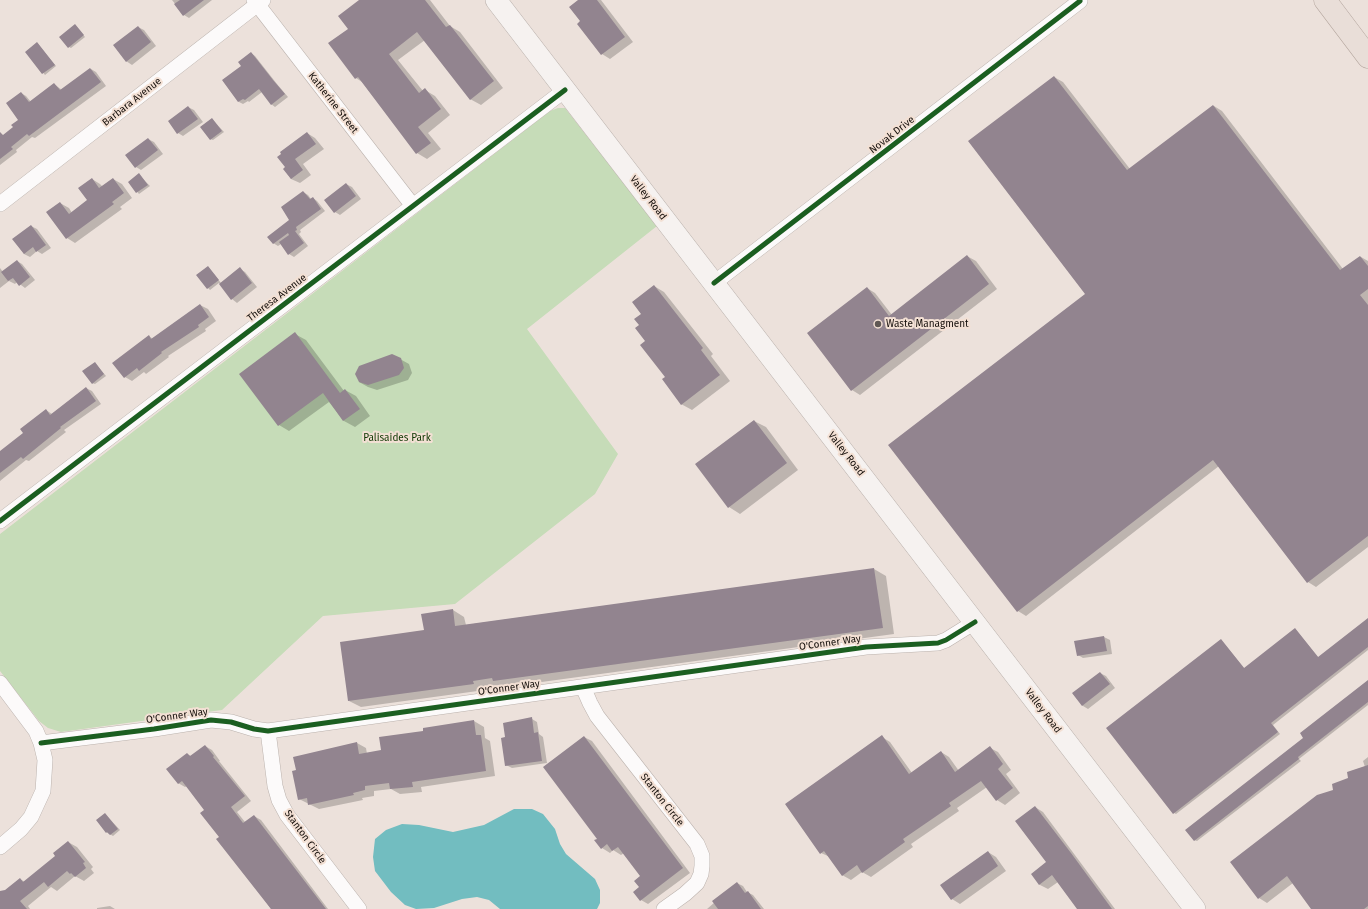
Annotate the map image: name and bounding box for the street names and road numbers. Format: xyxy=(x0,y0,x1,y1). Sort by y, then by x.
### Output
street label: Katherine Street xyxy=(306,70,360,136)
street label: Barbara Avenue xyxy=(100,75,164,129)
street label: Novak Drive xyxy=(867,114,917,156)
street label: Valley Road xyxy=(627,174,669,222)
street label: Theresa Avenue xyxy=(245,272,309,324)
street label: Valley Road xyxy=(825,430,867,478)
street label: O'Conner Way xyxy=(798,633,862,653)
street label: O'Conner Way xyxy=(477,678,541,698)
street label: Valley Road xyxy=(1022,686,1064,736)
street label: O'Conner Way xyxy=(145,706,209,726)
street label: Stanton Circle xyxy=(638,771,686,829)
street label: Stanton Circle xyxy=(282,808,328,866)

